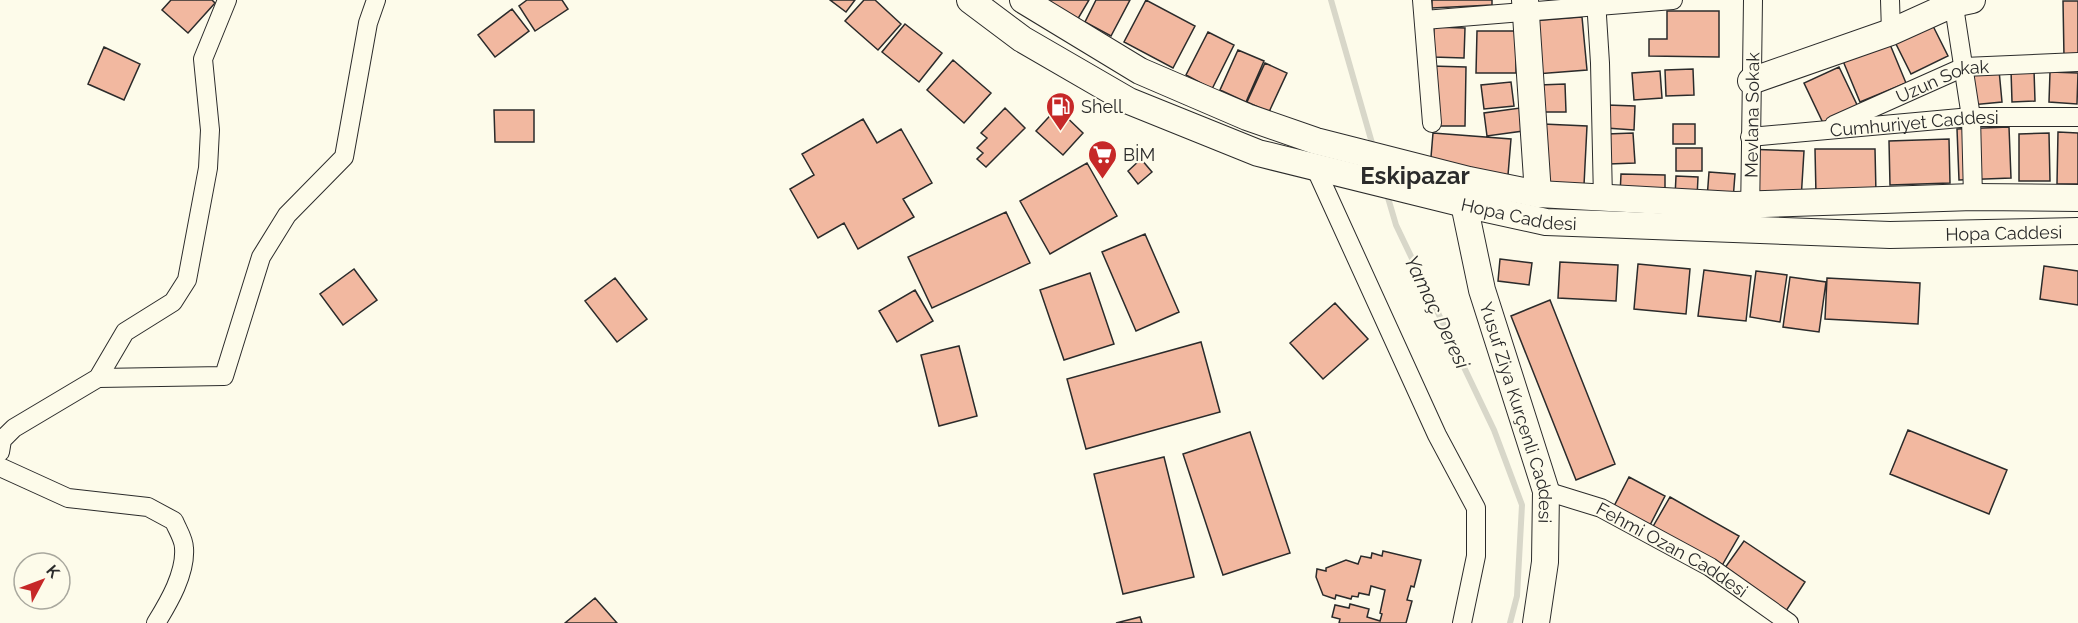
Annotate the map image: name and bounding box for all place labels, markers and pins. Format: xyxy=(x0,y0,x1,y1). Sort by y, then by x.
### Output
fuel station icon: Shell xyxy=(1044,90,1076,132)
place label: Shell xyxy=(1081,96,1123,117)
supermarket icon: BİM xyxy=(1086,138,1118,180)
place label: BİM xyxy=(1123,144,1155,165)

